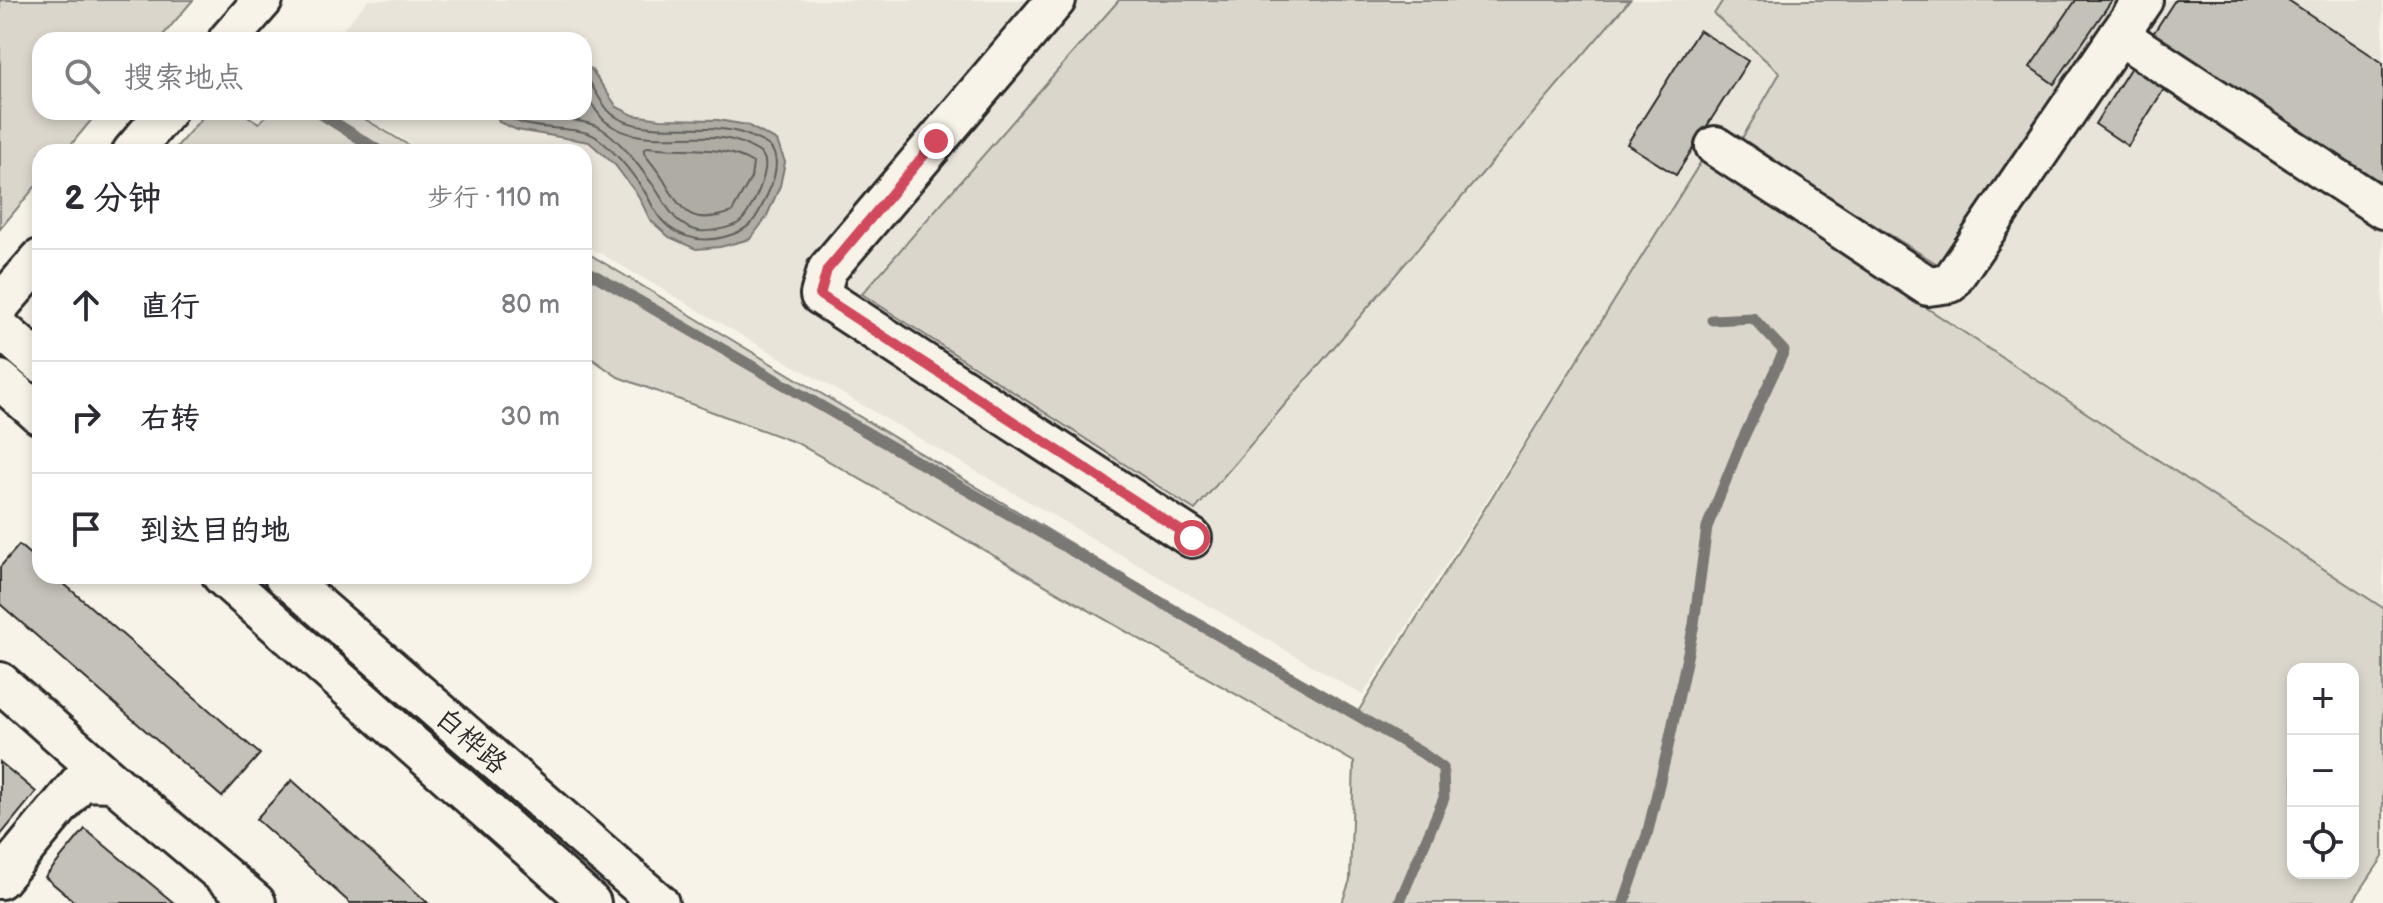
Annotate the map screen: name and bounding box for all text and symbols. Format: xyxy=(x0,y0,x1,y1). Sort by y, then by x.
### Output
search box xyxy=(32,32,592,120)
icon: search xyxy=(60,54,104,98)
text: 搜索地点 xyxy=(124,60,244,96)
route end xyxy=(918,123,954,159)
text: 2 分钟 xyxy=(64,178,162,219)
text: 步行 · 110 m xyxy=(427,183,560,214)
icon: ahead xyxy=(64,283,108,327)
text: 直行 xyxy=(140,289,200,325)
text: 80 m xyxy=(501,290,560,321)
icon: right xyxy=(64,395,108,439)
text: 右转 xyxy=(140,401,200,437)
text: 30 m xyxy=(500,402,560,433)
icon: arrive xyxy=(64,507,108,551)
text: 到达目的地 xyxy=(140,513,290,549)
route start xyxy=(1174,520,1210,556)
map controls xyxy=(2287,663,2359,879)
button: + xyxy=(2287,663,2359,735)
street label: 白桦路 xyxy=(428,701,514,781)
button: − xyxy=(2287,735,2359,807)
button: locate xyxy=(2287,807,2359,879)

